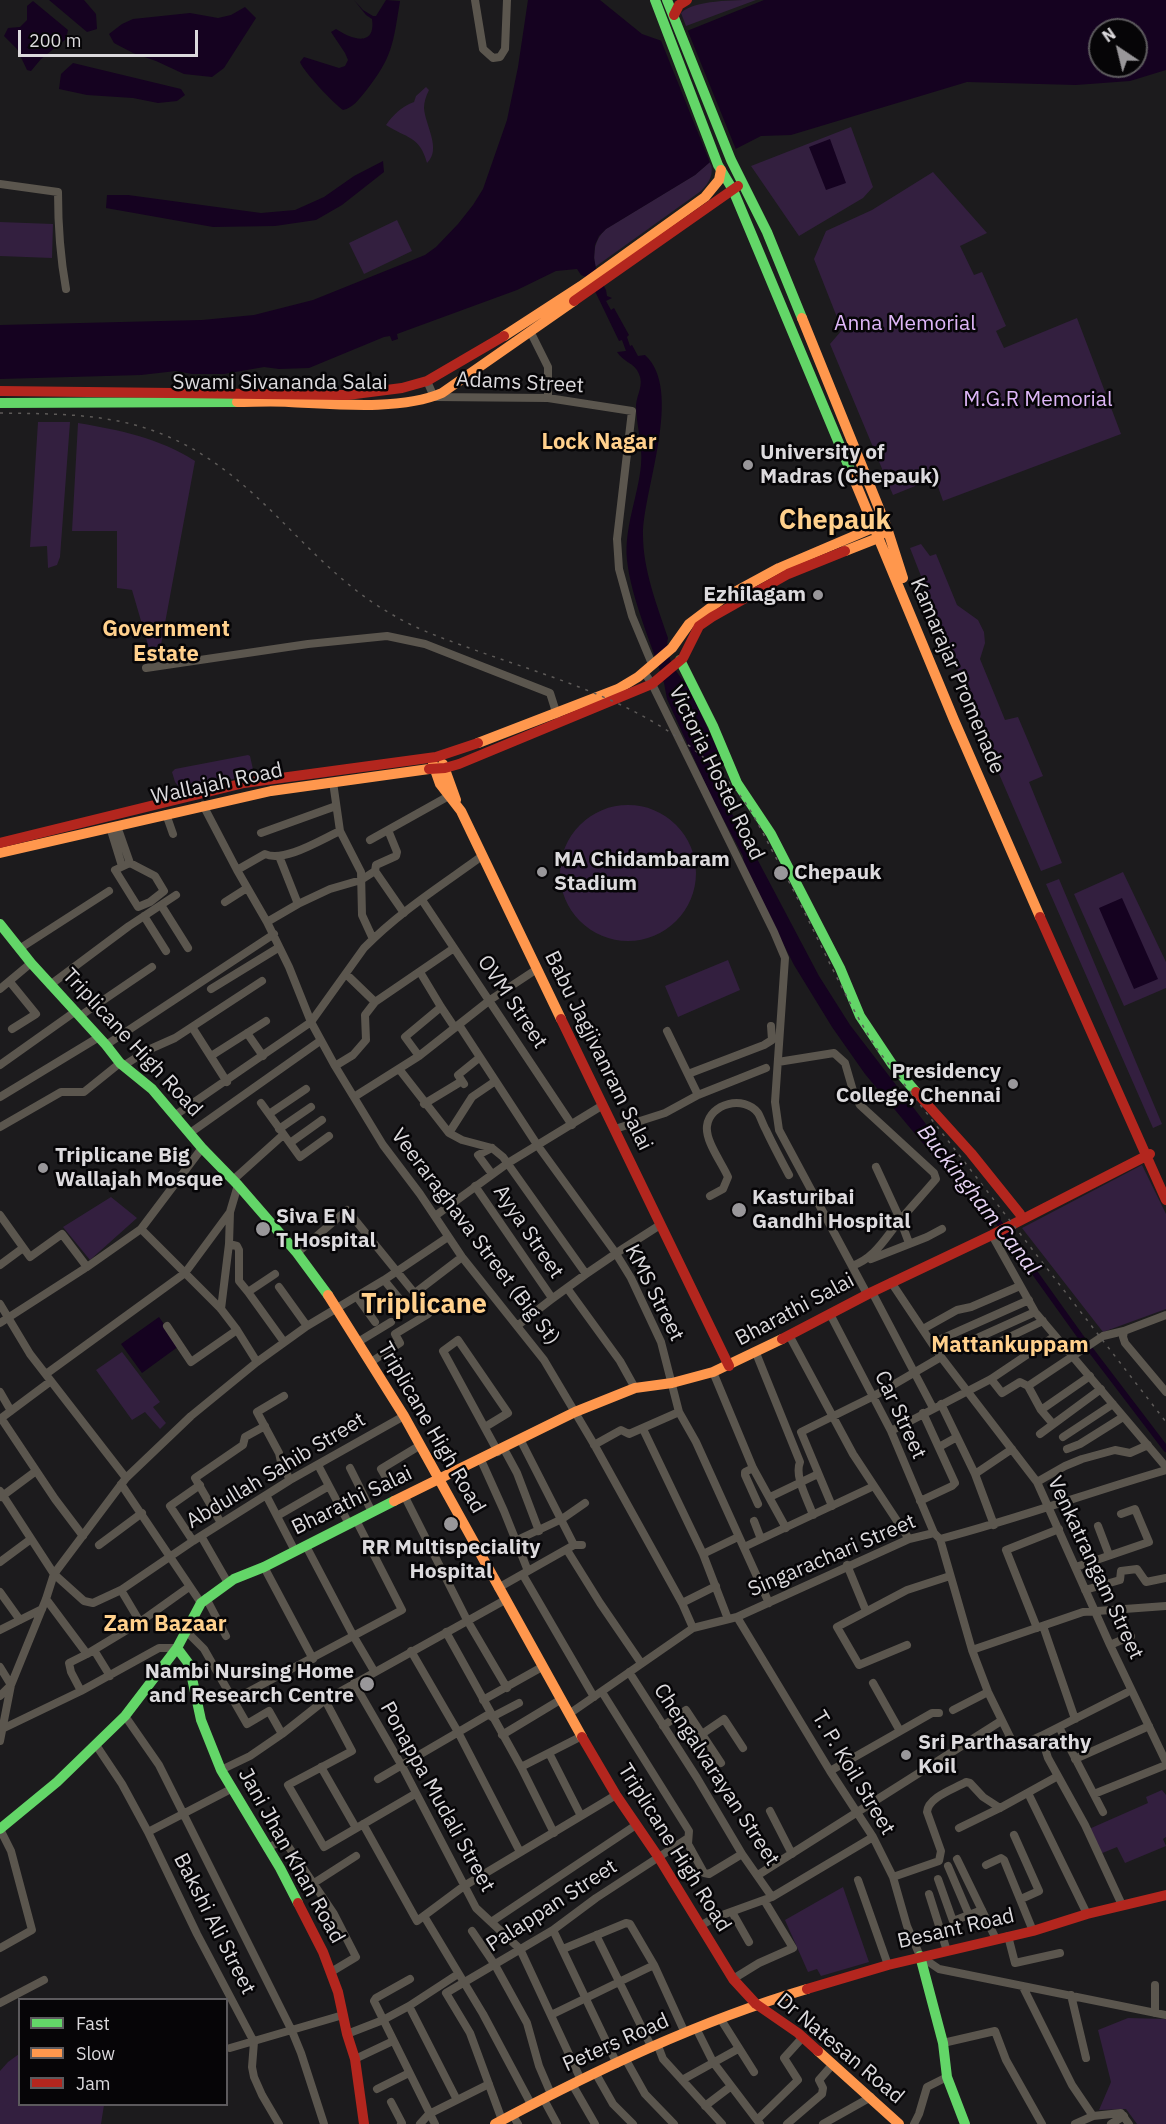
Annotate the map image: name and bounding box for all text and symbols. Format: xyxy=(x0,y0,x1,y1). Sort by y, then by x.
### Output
scale bar xyxy=(21,18,201,56)
north arrow xyxy=(1088,18,1148,78)
text: N xyxy=(1098,23,1119,46)
text: 200 m xyxy=(29,29,81,52)
park label: Anna Memorial xyxy=(834,311,976,337)
street label: Adams Street xyxy=(455,367,585,399)
street label: Swami Sivananda Salai xyxy=(172,370,388,396)
park label: M.G.R Memorial xyxy=(963,387,1113,413)
district label: Lock Nagar xyxy=(541,430,657,456)
place label: University of Madras (Chepauk) xyxy=(760,440,939,490)
marker: University of Madras (Chepauk) xyxy=(741,458,755,472)
district label: Chepauk xyxy=(779,505,891,537)
street label: Kamarajar Promenade xyxy=(904,574,1010,778)
place label: Ezhilagam xyxy=(703,582,806,608)
marker: Ezhilagam xyxy=(811,588,825,602)
district label: Government Estate xyxy=(102,617,230,668)
street label: Victoria Hostel Road xyxy=(663,682,769,864)
street label: Wallajah Road xyxy=(149,758,285,810)
place label: MA Chidambaram Stadium xyxy=(554,847,730,897)
place label: Chepauk xyxy=(794,860,881,886)
marker: Chepauk xyxy=(772,864,790,882)
marker: MA Chidambaram Stadium xyxy=(535,865,549,879)
street label: Babu Jagjivanram Salai xyxy=(539,947,657,1155)
street label: OVM Street xyxy=(472,951,552,1053)
street label: Triplicane High Road xyxy=(57,964,207,1122)
place label: Presidency College, Chennai xyxy=(836,1059,1001,1109)
marker: Presidency College, Chennai xyxy=(1006,1077,1020,1091)
water label: Buckingham Canal xyxy=(911,1120,1045,1280)
street label: Veeraraghava Street (Big St) xyxy=(385,1124,565,1350)
place label: Triplicane Big Wallajah Mosque xyxy=(55,1143,223,1193)
marker: Triplicane Big Wallajah Mosque xyxy=(36,1161,50,1175)
street label: Ayya Street xyxy=(487,1180,569,1284)
place label: Kasturibai Gandhi Hospital xyxy=(752,1185,911,1235)
marker: Kasturibai Gandhi Hospital xyxy=(730,1201,748,1219)
place label: Siva E N T Hospital xyxy=(276,1204,376,1254)
marker: Siva E N T Hospital xyxy=(254,1220,272,1238)
street label: KMS Street xyxy=(619,1240,689,1346)
street label: Bharathi Salai xyxy=(731,1268,859,1352)
district label: Triplicane xyxy=(361,1289,487,1321)
district label: Mattankuppam xyxy=(931,1333,1089,1359)
street label: Triplicane High Road xyxy=(372,1338,490,1518)
street label: Car Street xyxy=(869,1367,931,1463)
street label: Abdullah Sahib Street xyxy=(182,1408,370,1534)
street label: Bharathi Salai xyxy=(288,1461,416,1541)
street label: Venkatrangam Street xyxy=(1042,1472,1148,1664)
street label: Singarachari Street xyxy=(744,1509,920,1603)
marker: RR Multispeciality Hospital xyxy=(442,1515,460,1533)
place label: RR Multispeciality Hospital xyxy=(362,1535,540,1585)
district label: Zam Bazaar xyxy=(103,1612,227,1638)
place label: Nambi Nursing Home and Research Centre xyxy=(145,1659,354,1709)
marker: Nambi Nursing Home and Research Centre xyxy=(358,1675,376,1693)
street label: Chengalvarayan Street xyxy=(648,1679,784,1871)
street label: Ponappa Mudali Street xyxy=(374,1697,500,1897)
street label: T. P. Koil Street xyxy=(806,1706,900,1840)
place label: Sri Parthasarathy Koil xyxy=(918,1730,1091,1780)
marker: Sri Parthasarathy Koil xyxy=(899,1748,913,1762)
street label: Triplicane High Road xyxy=(612,1759,736,1937)
street label: Jani Jhan Khan Road xyxy=(232,1764,350,1948)
street label: Bakshi Ali Street xyxy=(168,1849,260,1999)
street label: Palappan Street xyxy=(482,1854,622,1958)
street label: Besant Road xyxy=(895,1903,1017,1955)
street label: Dr Natesan Road xyxy=(771,1988,909,2110)
legend xyxy=(18,1998,228,2106)
street label: Peters Road xyxy=(559,2008,673,2078)
text: Fast xyxy=(76,2012,110,2035)
text: Slow xyxy=(76,2042,115,2065)
text: Jam xyxy=(76,2072,111,2095)

